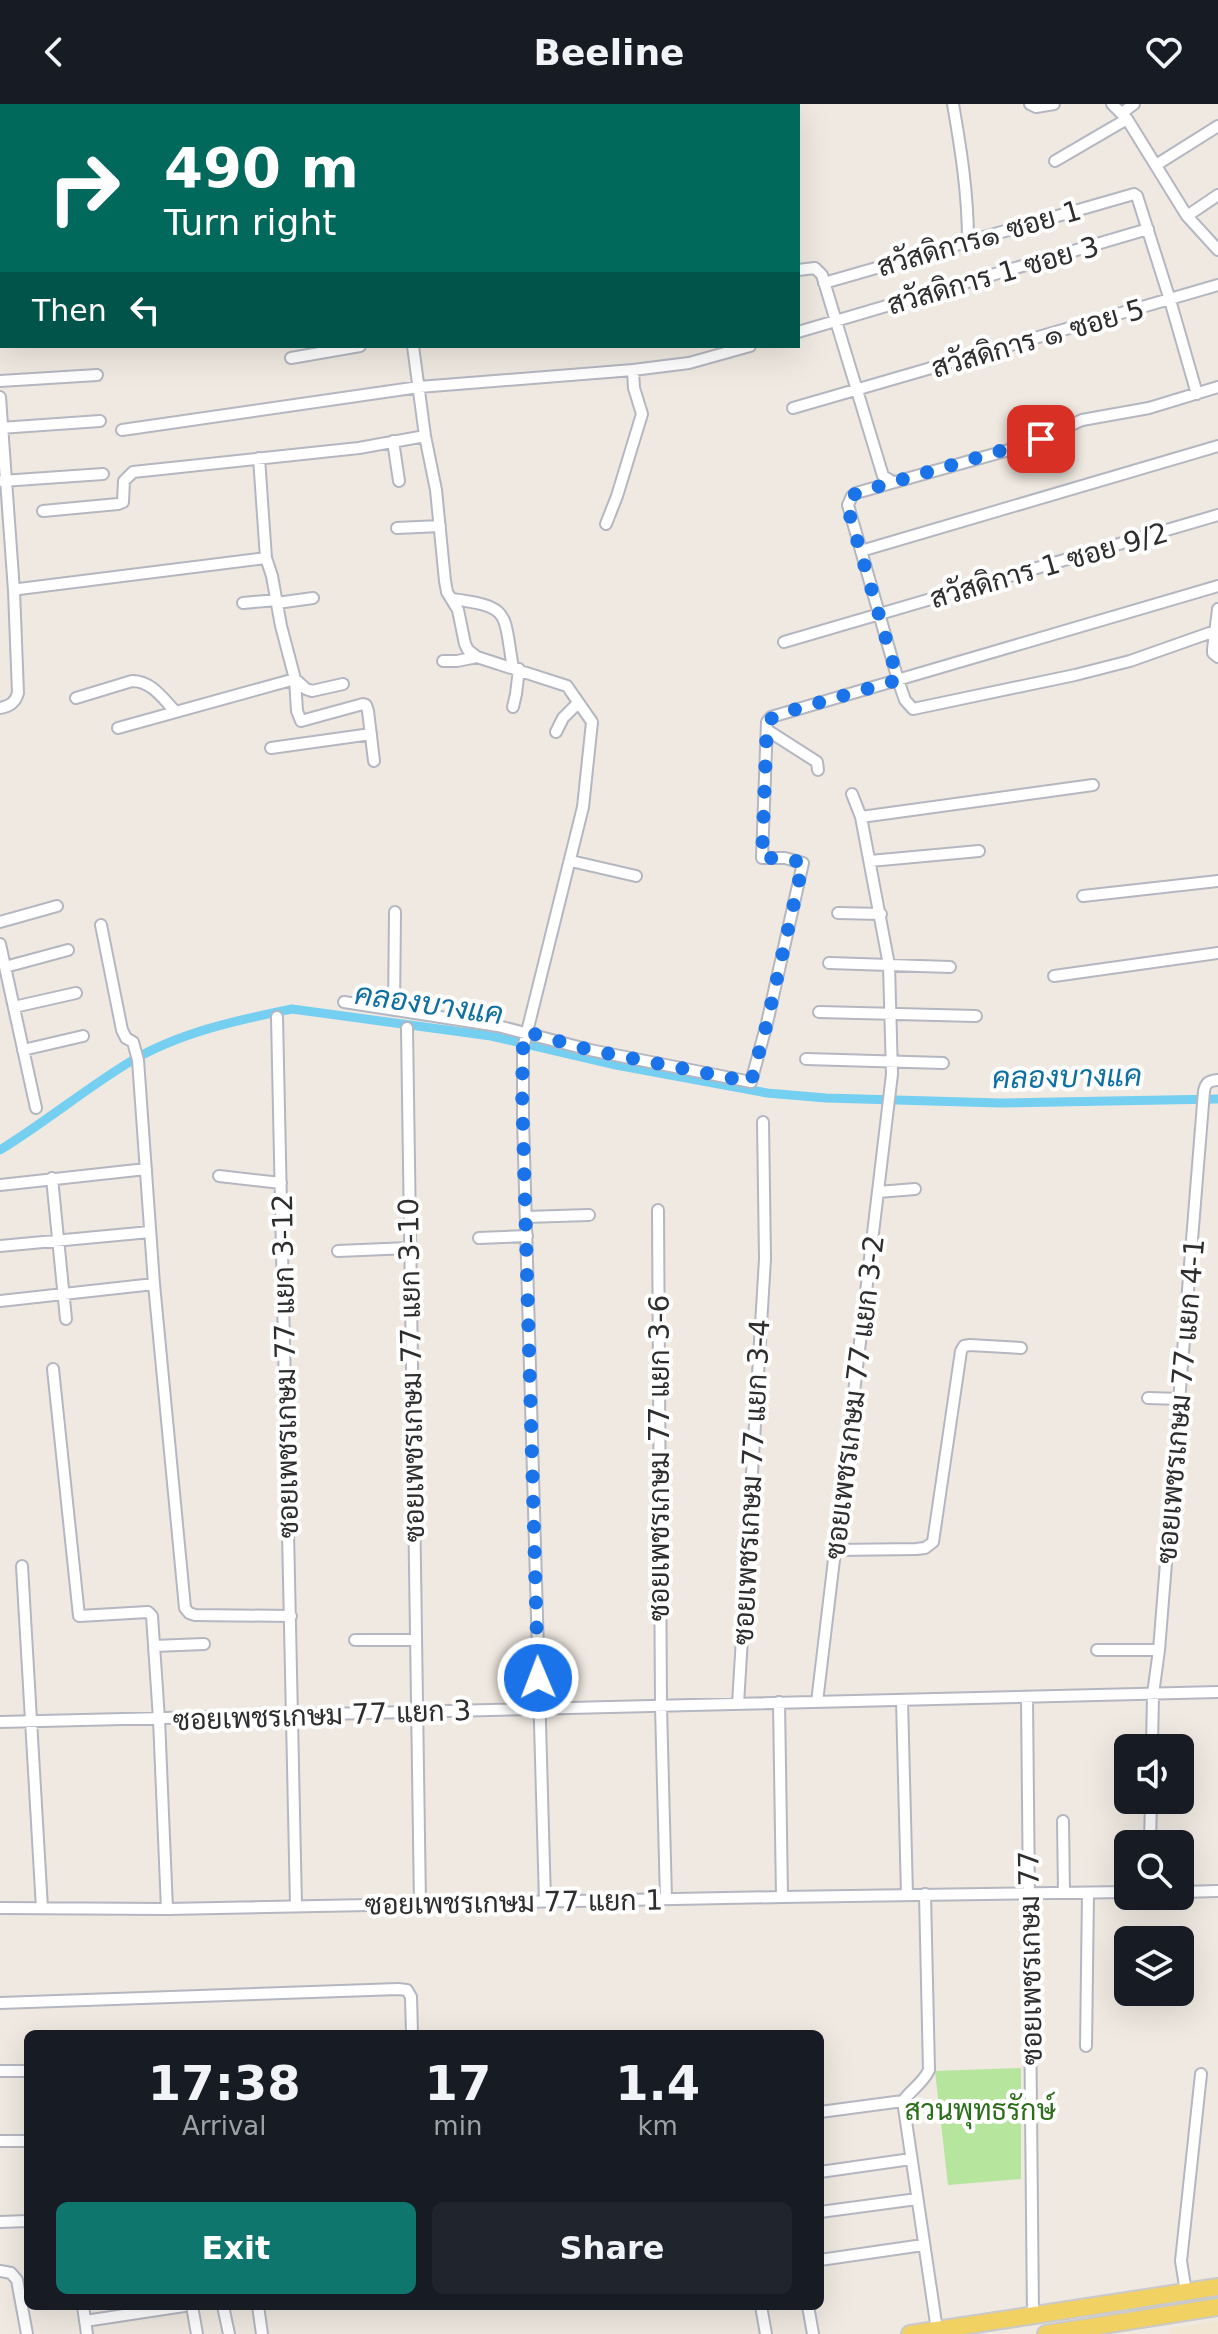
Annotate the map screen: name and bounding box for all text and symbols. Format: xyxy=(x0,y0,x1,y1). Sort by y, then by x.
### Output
icon: back xyxy=(32,30,76,74)
icon: heart xyxy=(1142,30,1186,74)
text: Beeline xyxy=(534,32,685,73)
text: 490 m xyxy=(164,135,359,200)
icon: right xyxy=(32,136,136,240)
street label: สวัสดิการ๑ ซอย 1 xyxy=(873,192,1085,283)
text: Turn right xyxy=(164,202,336,243)
street label: สวัสดิการ 1 ซอย 3 xyxy=(883,228,1103,321)
icon: left xyxy=(123,288,167,332)
street label: สวัสดิการ ๑ ซอย 5 xyxy=(927,290,1148,385)
text: Then xyxy=(32,293,107,328)
pin xyxy=(1007,405,1075,473)
icon: arrive xyxy=(1019,417,1063,461)
street label: สวัสดิการ 1 ซอย 9/2 xyxy=(926,514,1172,615)
water label: คลองบางแค xyxy=(353,976,506,1031)
water label: คลองบางแค xyxy=(992,1058,1142,1095)
street label: ซอยเพชรเกษม 77 แยก 3-12 xyxy=(266,1194,305,1538)
street label: ซอยเพชรเกษม 77 แยก 3-10 xyxy=(392,1198,431,1542)
street label: ซอยเพชรเกษม 77 แยก 3-2 xyxy=(818,1233,891,1561)
street label: ซอยเพชรเกษม 77 แยก 4-1 xyxy=(1150,1237,1211,1565)
street label: ซอยเพชรเกษม 77 แยก 3-6 xyxy=(643,1295,676,1621)
street label: ซอยเพชรเกษม 77 แยก 3-4 xyxy=(726,1318,777,1646)
position arrow xyxy=(496,1636,580,1720)
street label: ซอยเพชรเกษม 77 แยก 3 xyxy=(172,1694,472,1737)
map controls xyxy=(1114,1734,1194,2006)
button: sound xyxy=(1114,1734,1194,1814)
button: search xyxy=(1114,1830,1194,1910)
street label: ซอยเพชรเกษม 77 xyxy=(1012,1850,1049,2066)
street label: ซอยเพชรเกษม 77 แยก 1 xyxy=(364,1883,664,1922)
button: layers xyxy=(1114,1926,1194,2006)
text: 17:38 xyxy=(148,2055,301,2111)
text: 17 xyxy=(424,2055,491,2111)
text: 1.4 xyxy=(615,2055,700,2111)
park label: สวนพุทธรักษ์ xyxy=(905,2091,1056,2130)
text: Arrival xyxy=(182,2111,266,2141)
text: min xyxy=(433,2111,482,2141)
text: km xyxy=(637,2111,678,2141)
button: Exit xyxy=(56,2202,416,2294)
button: Share xyxy=(432,2202,792,2294)

